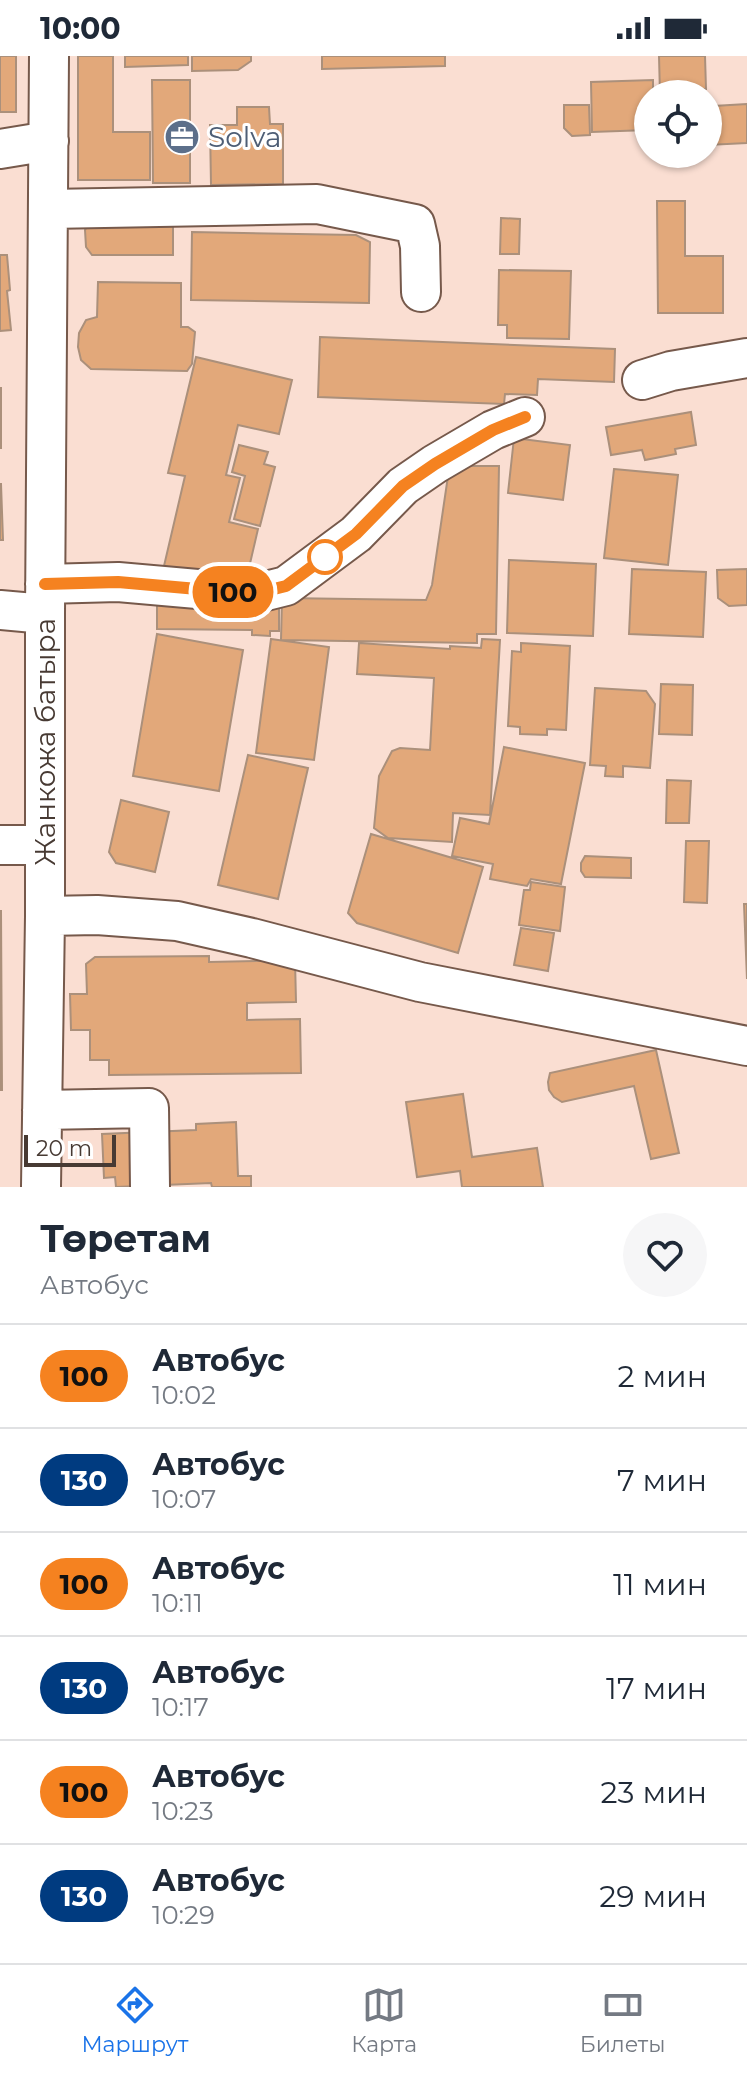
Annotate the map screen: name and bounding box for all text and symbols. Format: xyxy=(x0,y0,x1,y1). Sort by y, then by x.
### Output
text: 10:00 xyxy=(40,10,121,47)
map controls xyxy=(634,80,722,168)
button: locate xyxy=(634,80,722,168)
office icon: Solva xyxy=(163,118,201,156)
place label: Solva xyxy=(208,120,281,154)
unlabelled marker xyxy=(308,540,342,574)
line badge: 100 xyxy=(187,566,279,618)
text: 100 xyxy=(208,575,258,609)
street label: Жанкожа батыра xyxy=(28,618,62,866)
scale bar xyxy=(24,1131,116,1167)
text: 20 m xyxy=(36,1135,92,1162)
button: heart xyxy=(623,1213,707,1297)
text: Төретам xyxy=(40,1215,211,1262)
text: Автобус xyxy=(40,1269,149,1301)
text: Автобус xyxy=(152,1342,285,1379)
text: 2 мин xyxy=(618,1358,707,1395)
text: 100 xyxy=(59,1359,109,1393)
text: 10:02 xyxy=(152,1379,216,1411)
text: Автобус xyxy=(152,1446,285,1483)
text: 7 мин xyxy=(617,1462,707,1499)
text: 130 xyxy=(61,1463,107,1497)
text: 10:07 xyxy=(152,1483,216,1515)
text: Автобус xyxy=(152,1550,285,1587)
text: 11 мин xyxy=(613,1566,707,1603)
text: 100 xyxy=(59,1567,109,1601)
text: 10:11 xyxy=(152,1587,203,1619)
text: Автобус xyxy=(152,1654,285,1691)
text: 17 мин xyxy=(606,1670,707,1707)
text: 130 xyxy=(61,1671,107,1705)
text: 10:17 xyxy=(152,1691,209,1723)
text: Автобус xyxy=(152,1758,285,1795)
text: 23 мин xyxy=(601,1774,707,1811)
text: 100 xyxy=(59,1775,109,1809)
text: 10:23 xyxy=(152,1795,214,1827)
text: Автобус xyxy=(152,1862,285,1899)
text: 29 мин xyxy=(599,1878,707,1915)
text: 130 xyxy=(61,1879,107,1913)
text: 10:29 xyxy=(152,1899,215,1931)
tab: Маршрут xyxy=(81,1983,188,2058)
tab: Карта xyxy=(351,1983,417,2058)
tab: Билеты xyxy=(580,1983,666,2058)

